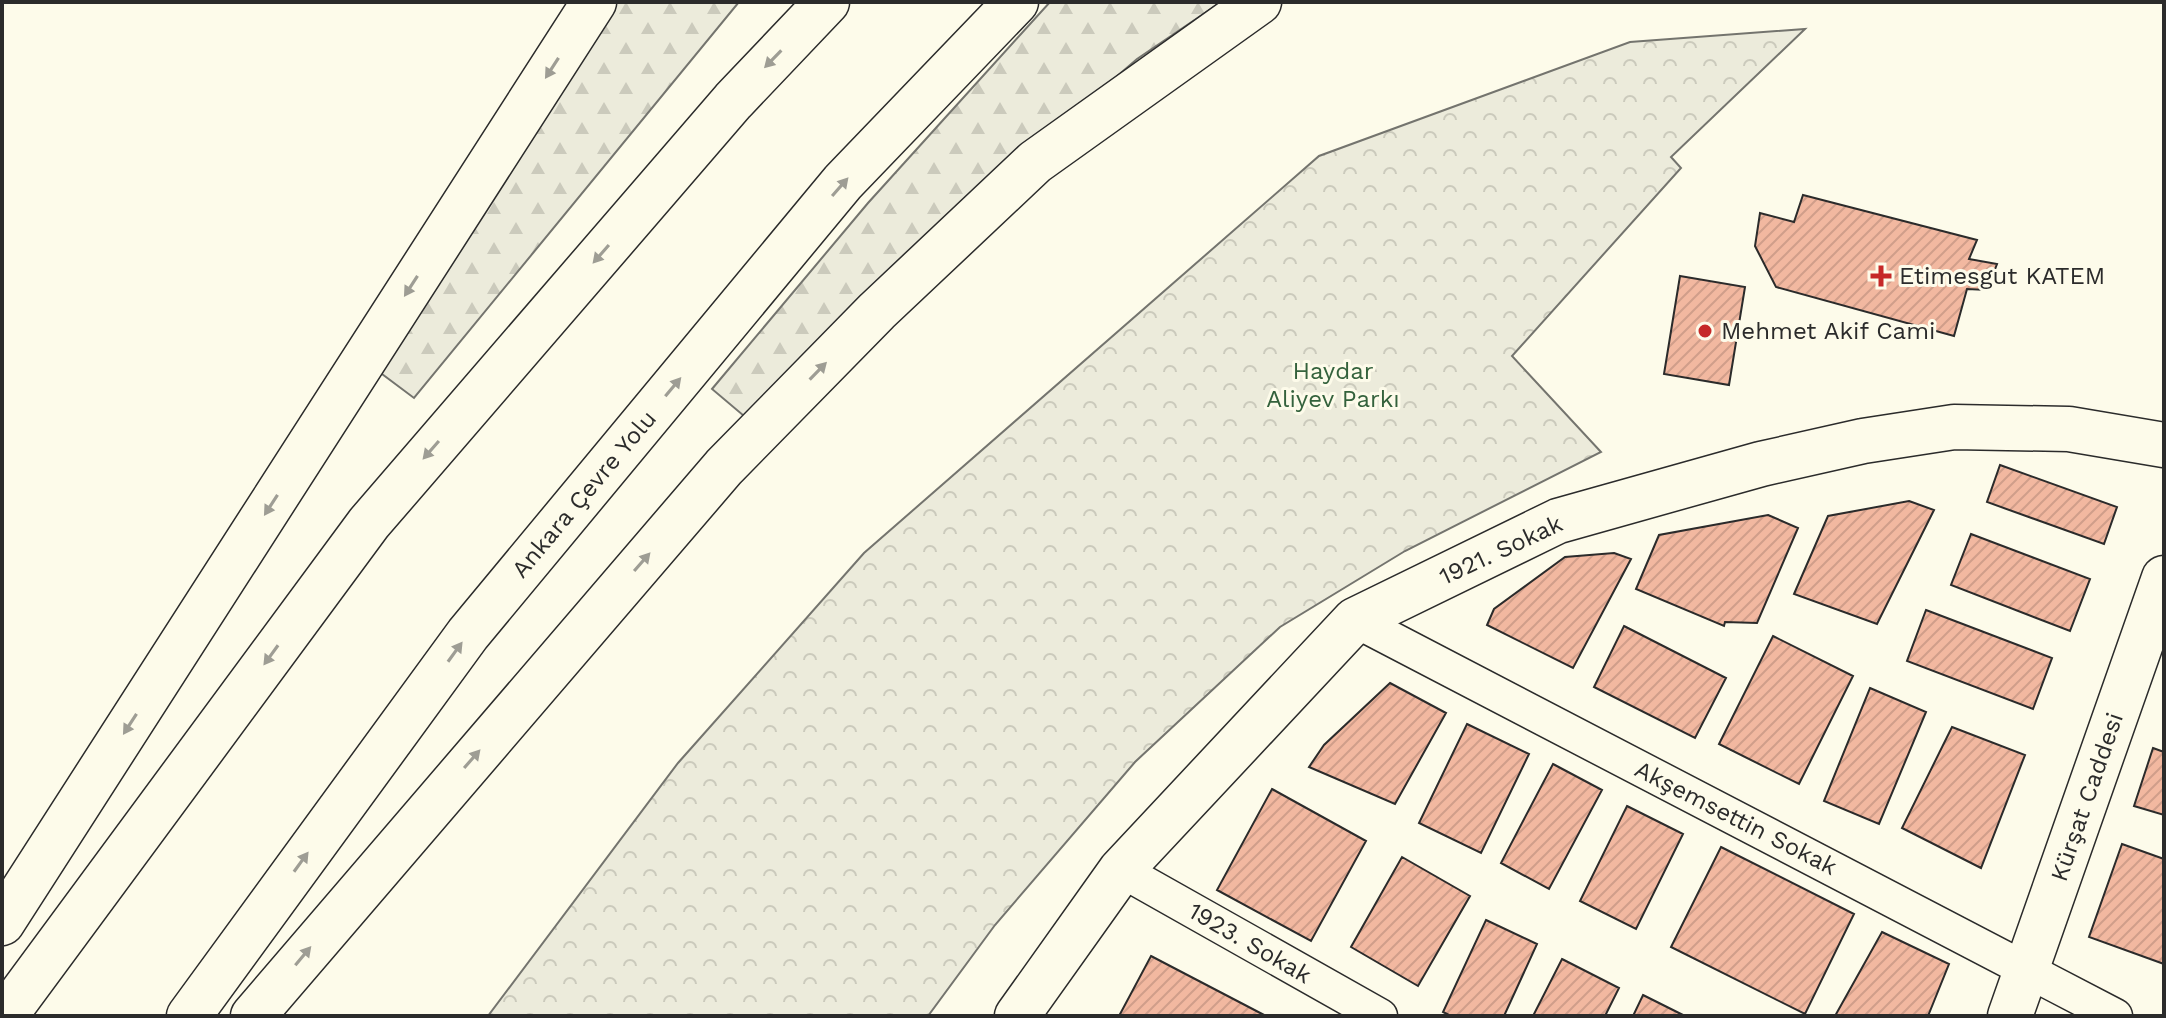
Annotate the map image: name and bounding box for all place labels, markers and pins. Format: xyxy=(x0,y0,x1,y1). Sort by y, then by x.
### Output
place label: Etimesgut KATEM xyxy=(1899,262,2105,290)
marker: Etimesgut KATEM xyxy=(1870,265,1892,287)
place label: Mehmet Akif Cami xyxy=(1721,317,1935,345)
marker: Mehmet Akif Cami xyxy=(1696,322,1714,340)

